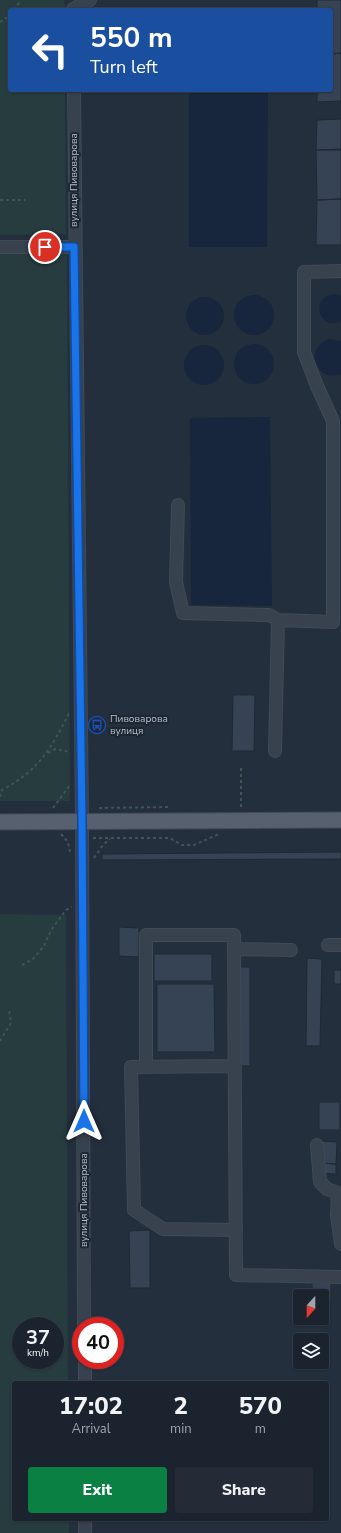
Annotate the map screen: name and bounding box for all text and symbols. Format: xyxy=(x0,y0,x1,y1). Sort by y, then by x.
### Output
text: 550 m xyxy=(90,19,173,57)
icon: left xyxy=(24,24,76,76)
text: Turn left xyxy=(90,55,158,79)
street label: вулиця Пивоварова xyxy=(67,133,81,227)
pin xyxy=(28,230,62,264)
icon: arrive xyxy=(34,236,56,258)
place label: Пивоварова вулиця xyxy=(110,712,168,738)
bus stop icon: Пивоварова вулиця xyxy=(87,715,107,735)
position arrow xyxy=(63,1100,105,1142)
street label: вулиця Пивоварова xyxy=(77,1153,91,1247)
north arrow xyxy=(293,1289,329,1325)
map controls xyxy=(293,1289,329,1369)
speed limit sign: 40 xyxy=(72,1317,124,1369)
text: 37 xyxy=(26,1324,50,1351)
button: layers xyxy=(293,1333,329,1369)
text: km/h xyxy=(27,1346,49,1360)
text: 17:02 xyxy=(59,1390,123,1422)
text: 2 xyxy=(174,1390,188,1422)
text: 570 xyxy=(239,1390,282,1422)
text: Arrival xyxy=(71,1420,111,1438)
text: min xyxy=(170,1420,192,1438)
text: m xyxy=(255,1420,266,1438)
button: Exit xyxy=(28,1467,167,1513)
button: Share xyxy=(175,1467,313,1513)

